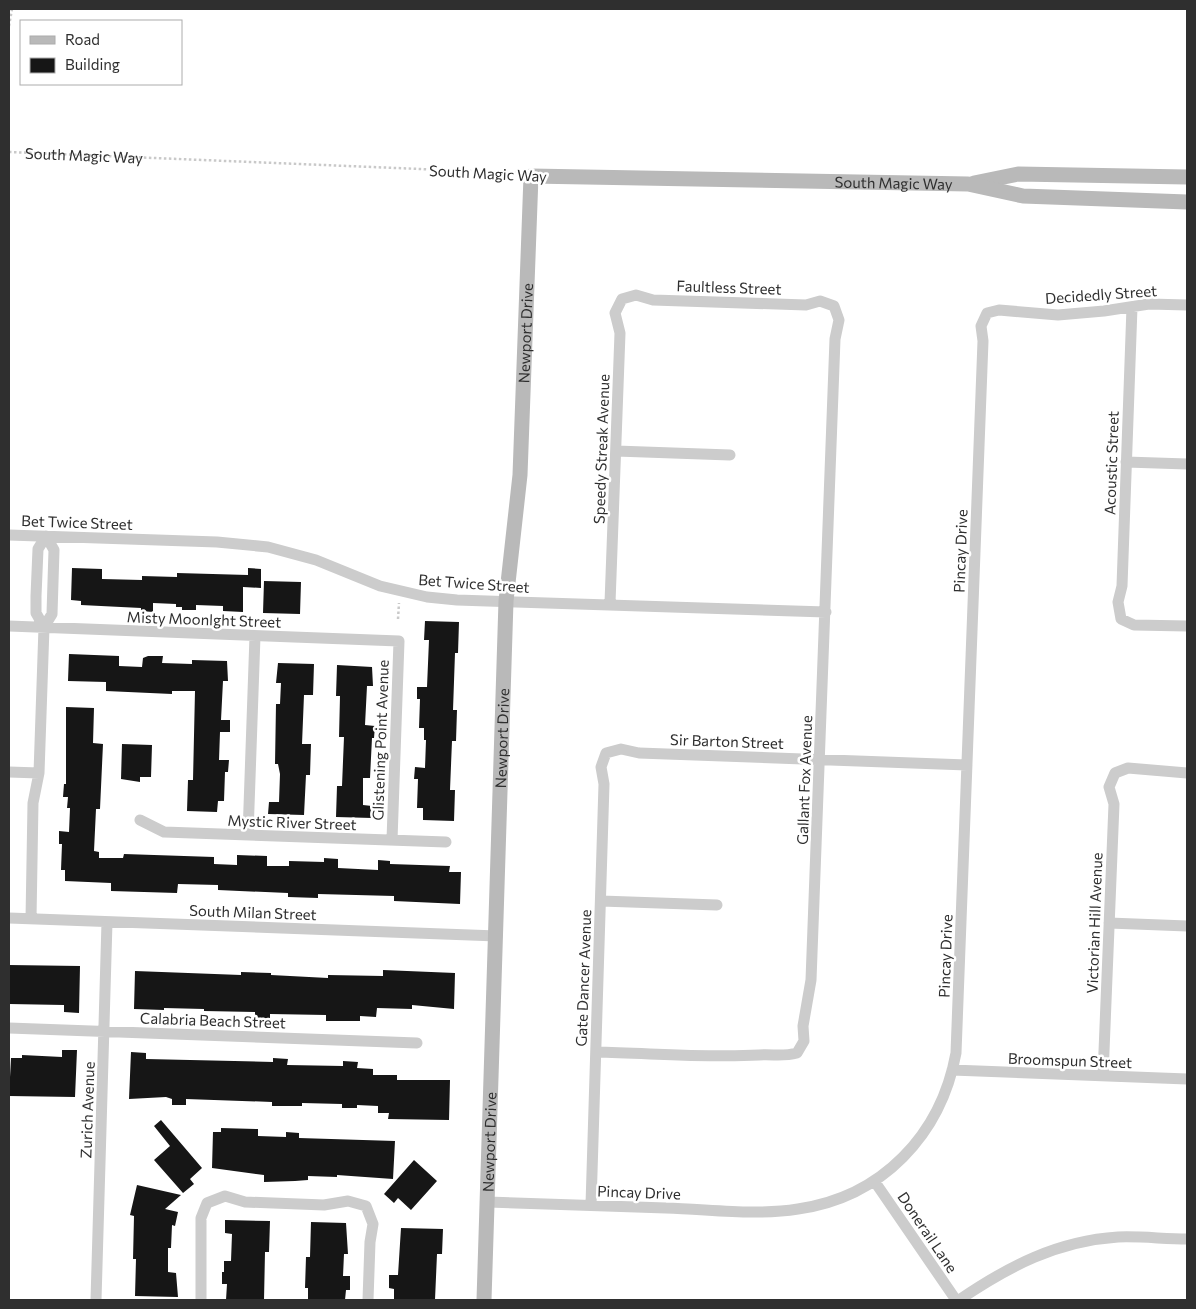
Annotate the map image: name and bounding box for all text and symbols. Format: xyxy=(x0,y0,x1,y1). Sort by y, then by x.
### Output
legend xyxy=(20,20,182,85)
text: Road xyxy=(65,30,100,48)
text: Building xyxy=(65,55,120,73)
street label: South Magic Way xyxy=(25,144,144,167)
street label: South Magic Way xyxy=(429,161,548,185)
street label: South Magic Way xyxy=(834,173,953,193)
street label: Faultless Street xyxy=(676,276,782,298)
street label: Decidedly Street xyxy=(1044,281,1158,307)
street label: Newport Drive xyxy=(514,283,536,384)
street label: Speedy Streak Avenue xyxy=(589,374,613,524)
street label: Acoustic Street xyxy=(1100,411,1122,515)
street label: Pincay Drive xyxy=(950,509,970,593)
street label: Bet Twice Street xyxy=(21,511,133,533)
street label: Bet Twice Street xyxy=(418,570,530,596)
street label: Misty Moonlght Street xyxy=(126,607,282,631)
street label: Glistening Point Avenue xyxy=(368,659,392,821)
street label: Newport Drive xyxy=(491,688,512,789)
street label: Gallant Fox Avenue xyxy=(793,715,815,845)
street label: Sir Barton Street xyxy=(670,730,784,752)
street label: Mystic River Street xyxy=(227,811,357,833)
street label: Victorian Hill Avenue xyxy=(1083,852,1105,994)
street label: South Milan Street xyxy=(189,901,317,923)
street label: Gate Dancer Avenue xyxy=(572,909,594,1047)
street label: Pincay Drive xyxy=(935,914,955,998)
street label: Calabria Beach Street xyxy=(140,1008,286,1032)
street label: Broomspun Street xyxy=(1008,1049,1132,1071)
street label: Zurich Avenue xyxy=(76,1061,98,1159)
street label: Newport Drive xyxy=(478,1092,500,1192)
street label: Pincay Drive xyxy=(597,1182,681,1202)
street label: Donerail Lane xyxy=(894,1188,962,1276)

